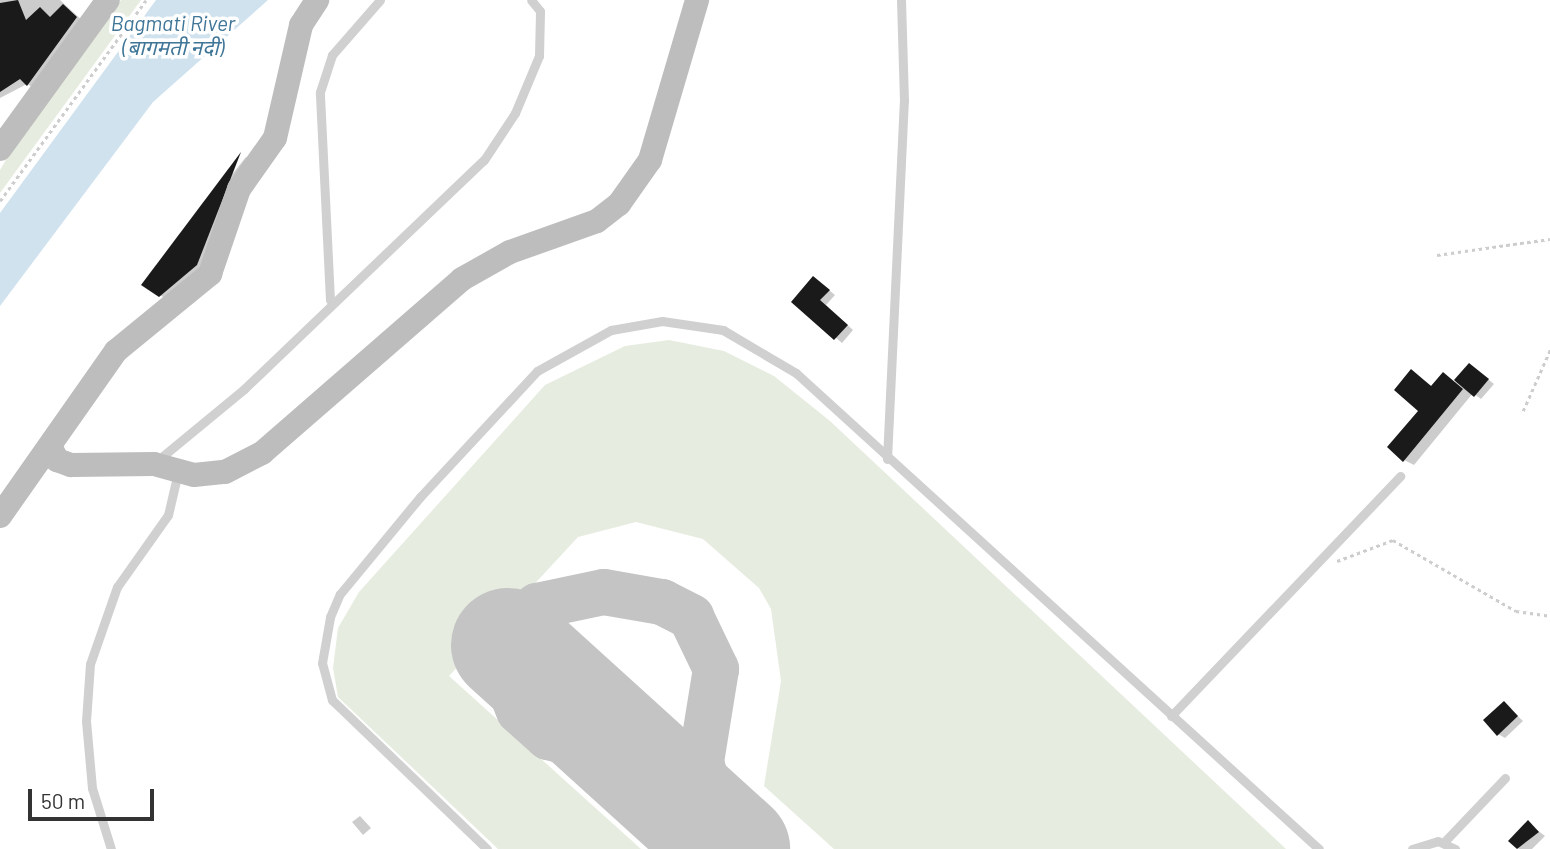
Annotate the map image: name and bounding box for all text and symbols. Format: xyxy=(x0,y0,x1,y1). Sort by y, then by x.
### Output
water label: Bagmati River (बागमती नदी) xyxy=(111,10,235,60)
scale bar xyxy=(32,776,158,820)
text: 50 m xyxy=(41,788,85,813)

